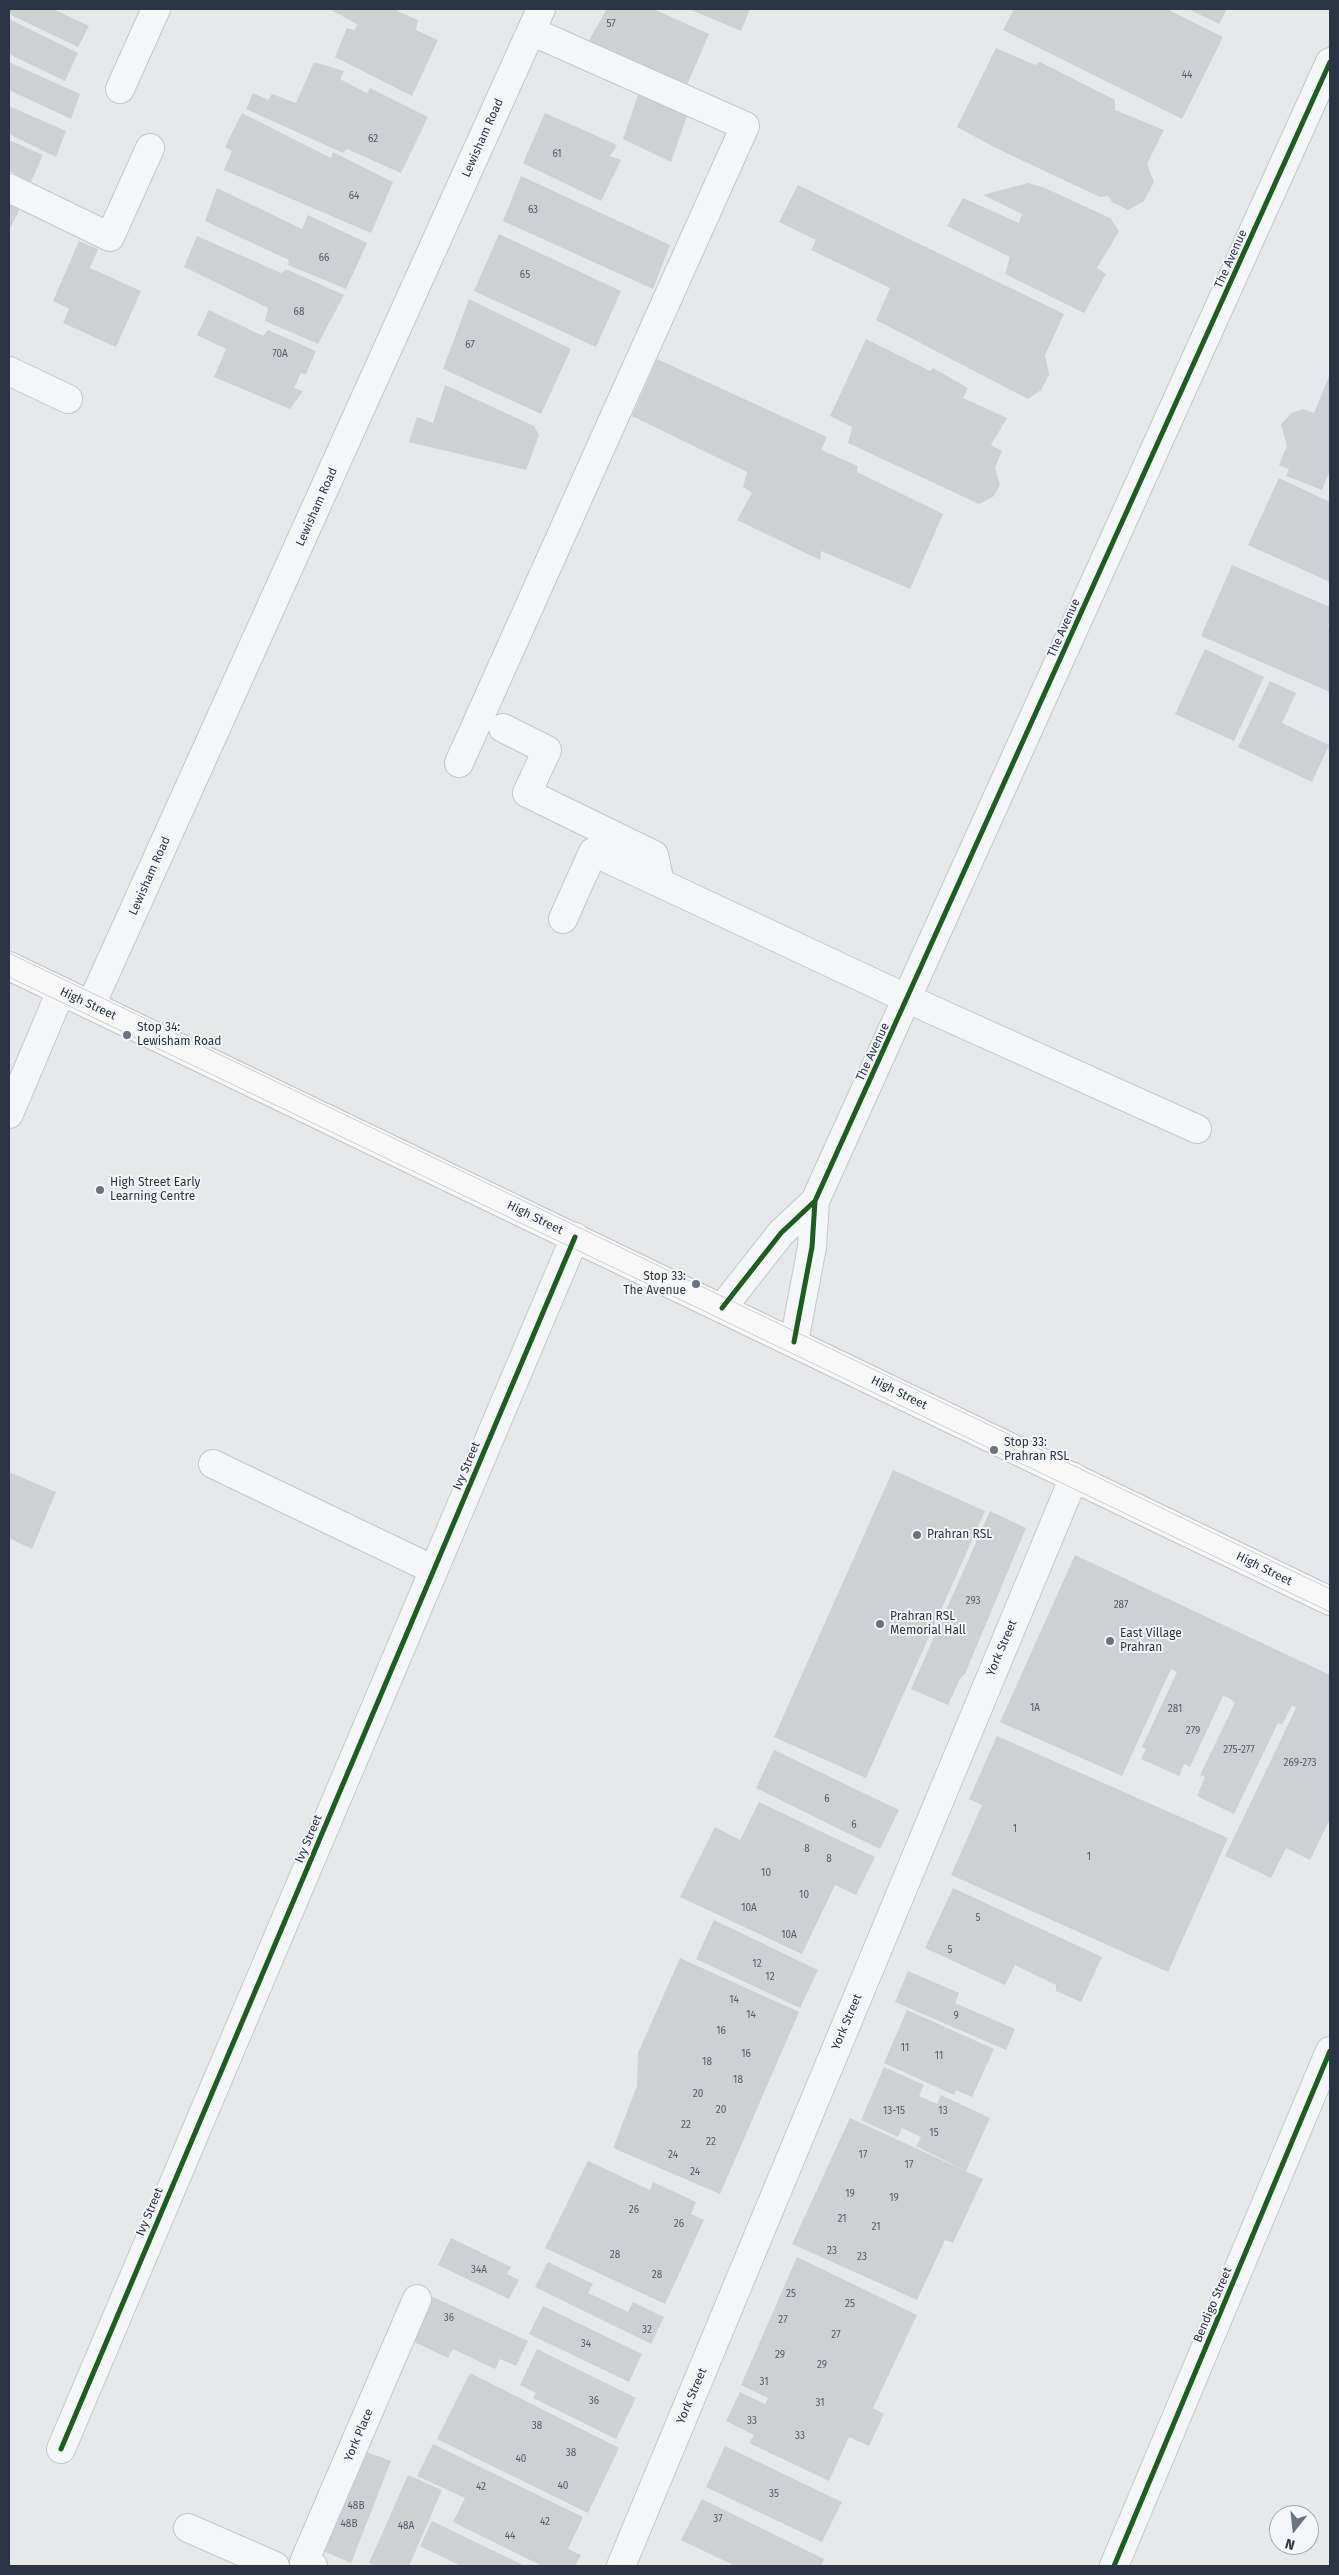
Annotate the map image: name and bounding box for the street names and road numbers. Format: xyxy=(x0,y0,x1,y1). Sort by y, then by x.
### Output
street label: Lewisham Road xyxy=(459,96,507,180)
street label: The Avenue xyxy=(1212,227,1250,291)
street label: Lewisham Road xyxy=(293,465,341,549)
street label: The Avenue xyxy=(1045,596,1083,660)
street label: Lewisham Road xyxy=(126,834,174,918)
street label: High Street xyxy=(58,985,118,1023)
street label: The Avenue xyxy=(853,1021,893,1083)
street label: High Street xyxy=(505,1198,565,1238)
street label: High Street xyxy=(869,1373,929,1413)
street label: Ivy Street xyxy=(450,1440,484,1492)
street label: High Street xyxy=(1234,1549,1294,1589)
street label: York Street xyxy=(984,1618,1020,1678)
street label: Ivy Street xyxy=(292,1813,326,1865)
street label: York Street xyxy=(829,1992,865,2052)
street label: Ivy Street xyxy=(133,2186,167,2238)
street label: Bendigo Street xyxy=(1191,2265,1235,2345)
street label: York Street xyxy=(674,2366,710,2426)
street label: York Place xyxy=(341,2407,377,2463)

